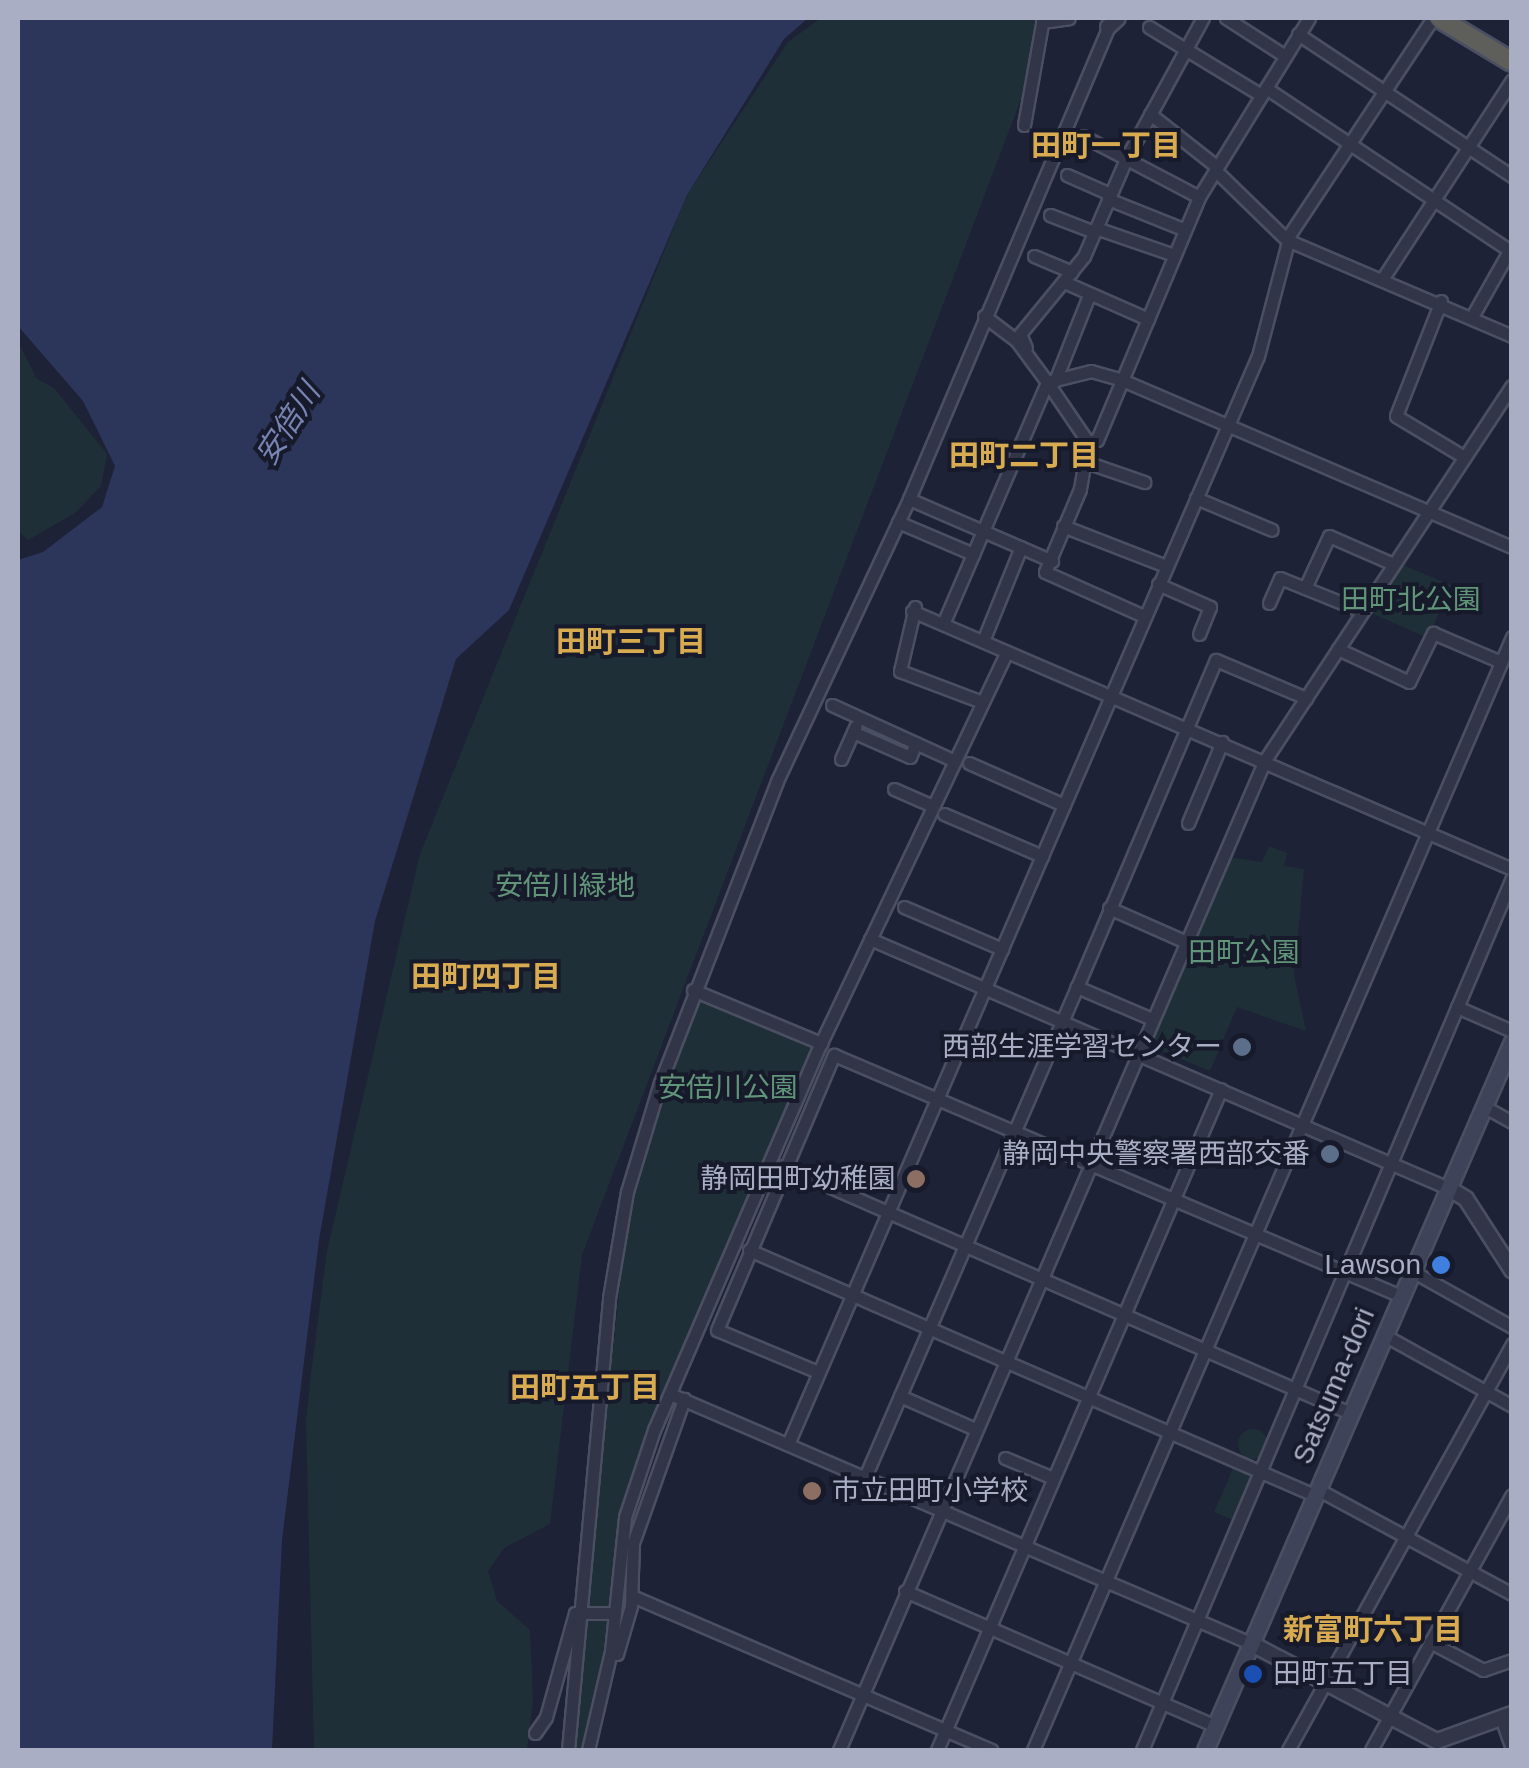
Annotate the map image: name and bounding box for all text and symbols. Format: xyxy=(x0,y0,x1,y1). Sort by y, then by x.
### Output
district label: 田町一丁目 xyxy=(1031,128,1181,164)
water label: 安倍川 xyxy=(248,376,328,472)
district label: 田町二丁目 xyxy=(949,438,1099,474)
park label: 田町北公園 xyxy=(1341,583,1481,617)
district label: 田町三丁目 xyxy=(556,624,706,660)
park label: 安倍川緑地 xyxy=(495,869,635,903)
park label: 田町公園 xyxy=(1188,936,1300,970)
district label: 田町四丁目 xyxy=(411,959,561,995)
place label: 西部生涯学習センター xyxy=(942,1030,1222,1064)
marker: 西部生涯学習センター xyxy=(1231,1036,1253,1058)
park label: 安倍川公園 xyxy=(658,1071,798,1105)
place label: 静岡中央警察署西部交番 xyxy=(1002,1137,1310,1171)
marker: 静岡中央警察署西部交番 xyxy=(1319,1143,1341,1165)
place label: 静岡田町幼稚園 xyxy=(700,1162,896,1196)
marker: 静岡田町幼稚園 xyxy=(905,1168,927,1190)
place label: Lawson xyxy=(1324,1248,1421,1282)
marker: Lawson xyxy=(1430,1254,1452,1276)
street label: Satsuma-dori xyxy=(1286,1303,1382,1469)
district label: 田町五丁目 xyxy=(510,1370,660,1406)
place label: 市立田町小学校 xyxy=(832,1474,1028,1508)
marker: 市立田町小学校 xyxy=(801,1480,823,1502)
district label: 新富町六丁目 xyxy=(1283,1612,1463,1648)
place label: 田町五丁目 xyxy=(1273,1657,1413,1691)
marker: 田町五丁目 xyxy=(1242,1663,1264,1685)

